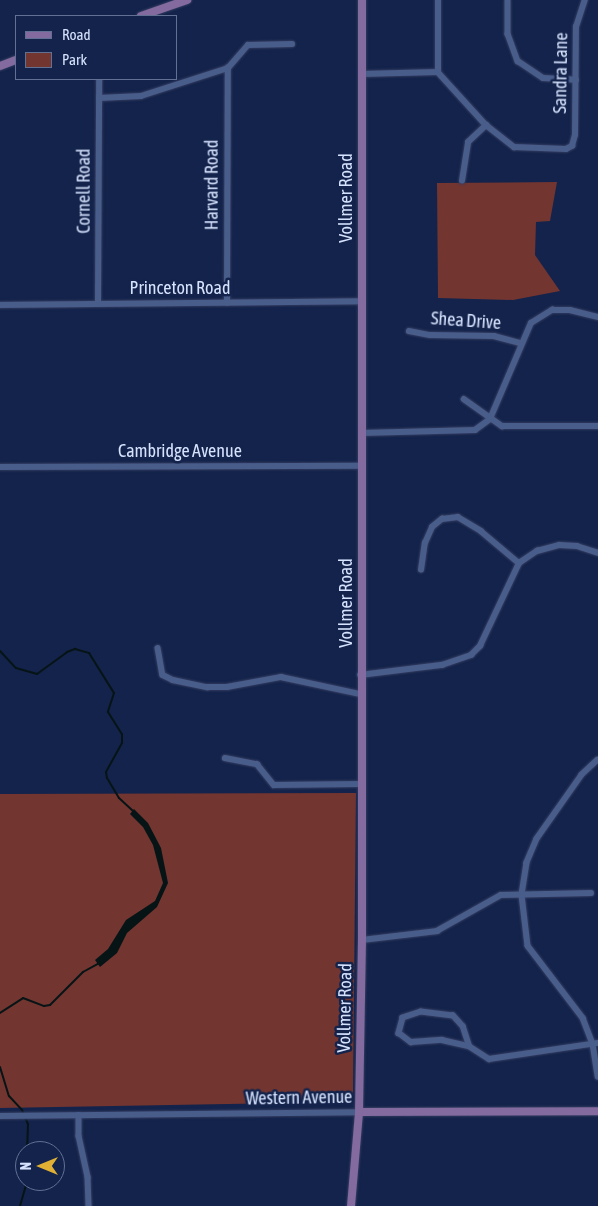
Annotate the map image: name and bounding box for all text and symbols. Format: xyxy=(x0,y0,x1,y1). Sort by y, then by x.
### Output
legend xyxy=(15,15,178,80)
text: Road xyxy=(62,26,91,43)
street label: Sandra Lane xyxy=(549,32,573,114)
text: Park xyxy=(62,51,87,68)
street label: Harvard Road xyxy=(201,140,223,230)
street label: Cornell Road xyxy=(73,148,95,234)
street label: Vollmer Road xyxy=(335,153,357,243)
street label: Princeton Road xyxy=(130,277,230,299)
street label: Shea Drive xyxy=(430,308,502,334)
street label: Cambridge Avenue xyxy=(118,440,242,462)
street label: Vollmer Road xyxy=(335,558,357,648)
street label: Vollmer Road xyxy=(333,963,357,1053)
street label: Western Avenue xyxy=(246,1086,352,1110)
north arrow xyxy=(15,1141,65,1191)
text: N xyxy=(18,1162,34,1170)

